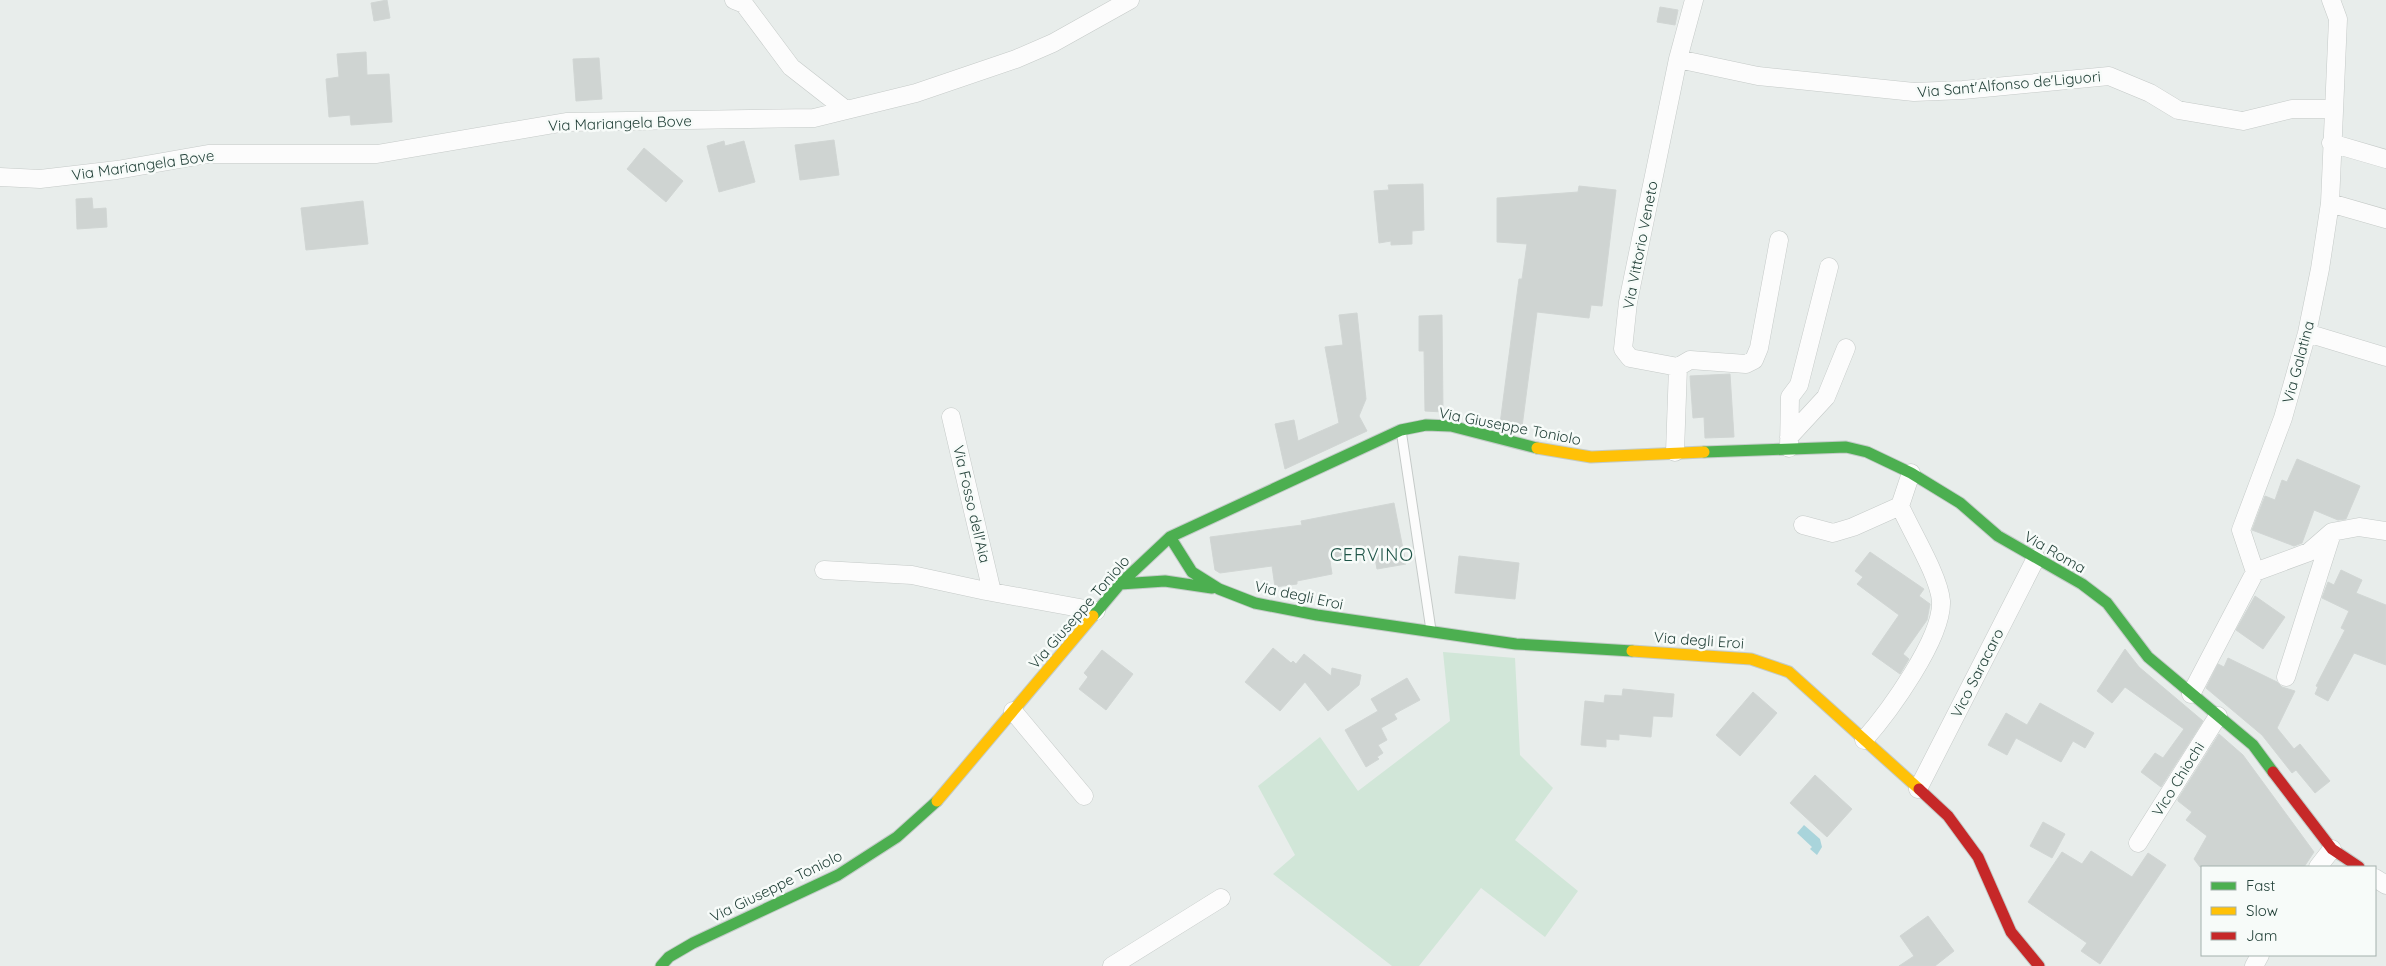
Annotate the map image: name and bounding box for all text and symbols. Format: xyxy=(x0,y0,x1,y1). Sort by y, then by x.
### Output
street label: Via Sant'Alfonso de'Liguori xyxy=(1917,67,2101,101)
street label: Via Mariangela Bove xyxy=(548,111,692,135)
street label: Via Mariangela Bove xyxy=(70,146,216,184)
street label: Via Vittorio Veneto xyxy=(1618,179,1662,311)
street label: Via Galatina xyxy=(2278,319,2318,405)
street label: Via Giuseppe Toniolo xyxy=(1437,403,1583,449)
street label: Via Fosso dell'Aia xyxy=(949,443,995,565)
street label: Via Roma xyxy=(2021,527,2089,577)
district label: CERVINO xyxy=(1330,543,1414,566)
street label: Via Giuseppe Toniolo xyxy=(1024,551,1134,673)
street label: Via degli Eroi xyxy=(1253,576,1345,614)
street label: Vico Saracaro xyxy=(1946,625,2008,721)
street label: Via degli Eroi xyxy=(1653,627,1745,653)
street label: Vico Chiochi xyxy=(2148,738,2208,820)
street label: Via Giuseppe Toniolo xyxy=(707,846,845,926)
legend xyxy=(2201,866,2376,956)
text: Fast xyxy=(2246,876,2275,895)
text: Slow xyxy=(2246,901,2278,920)
text: Jam xyxy=(2246,926,2277,945)

